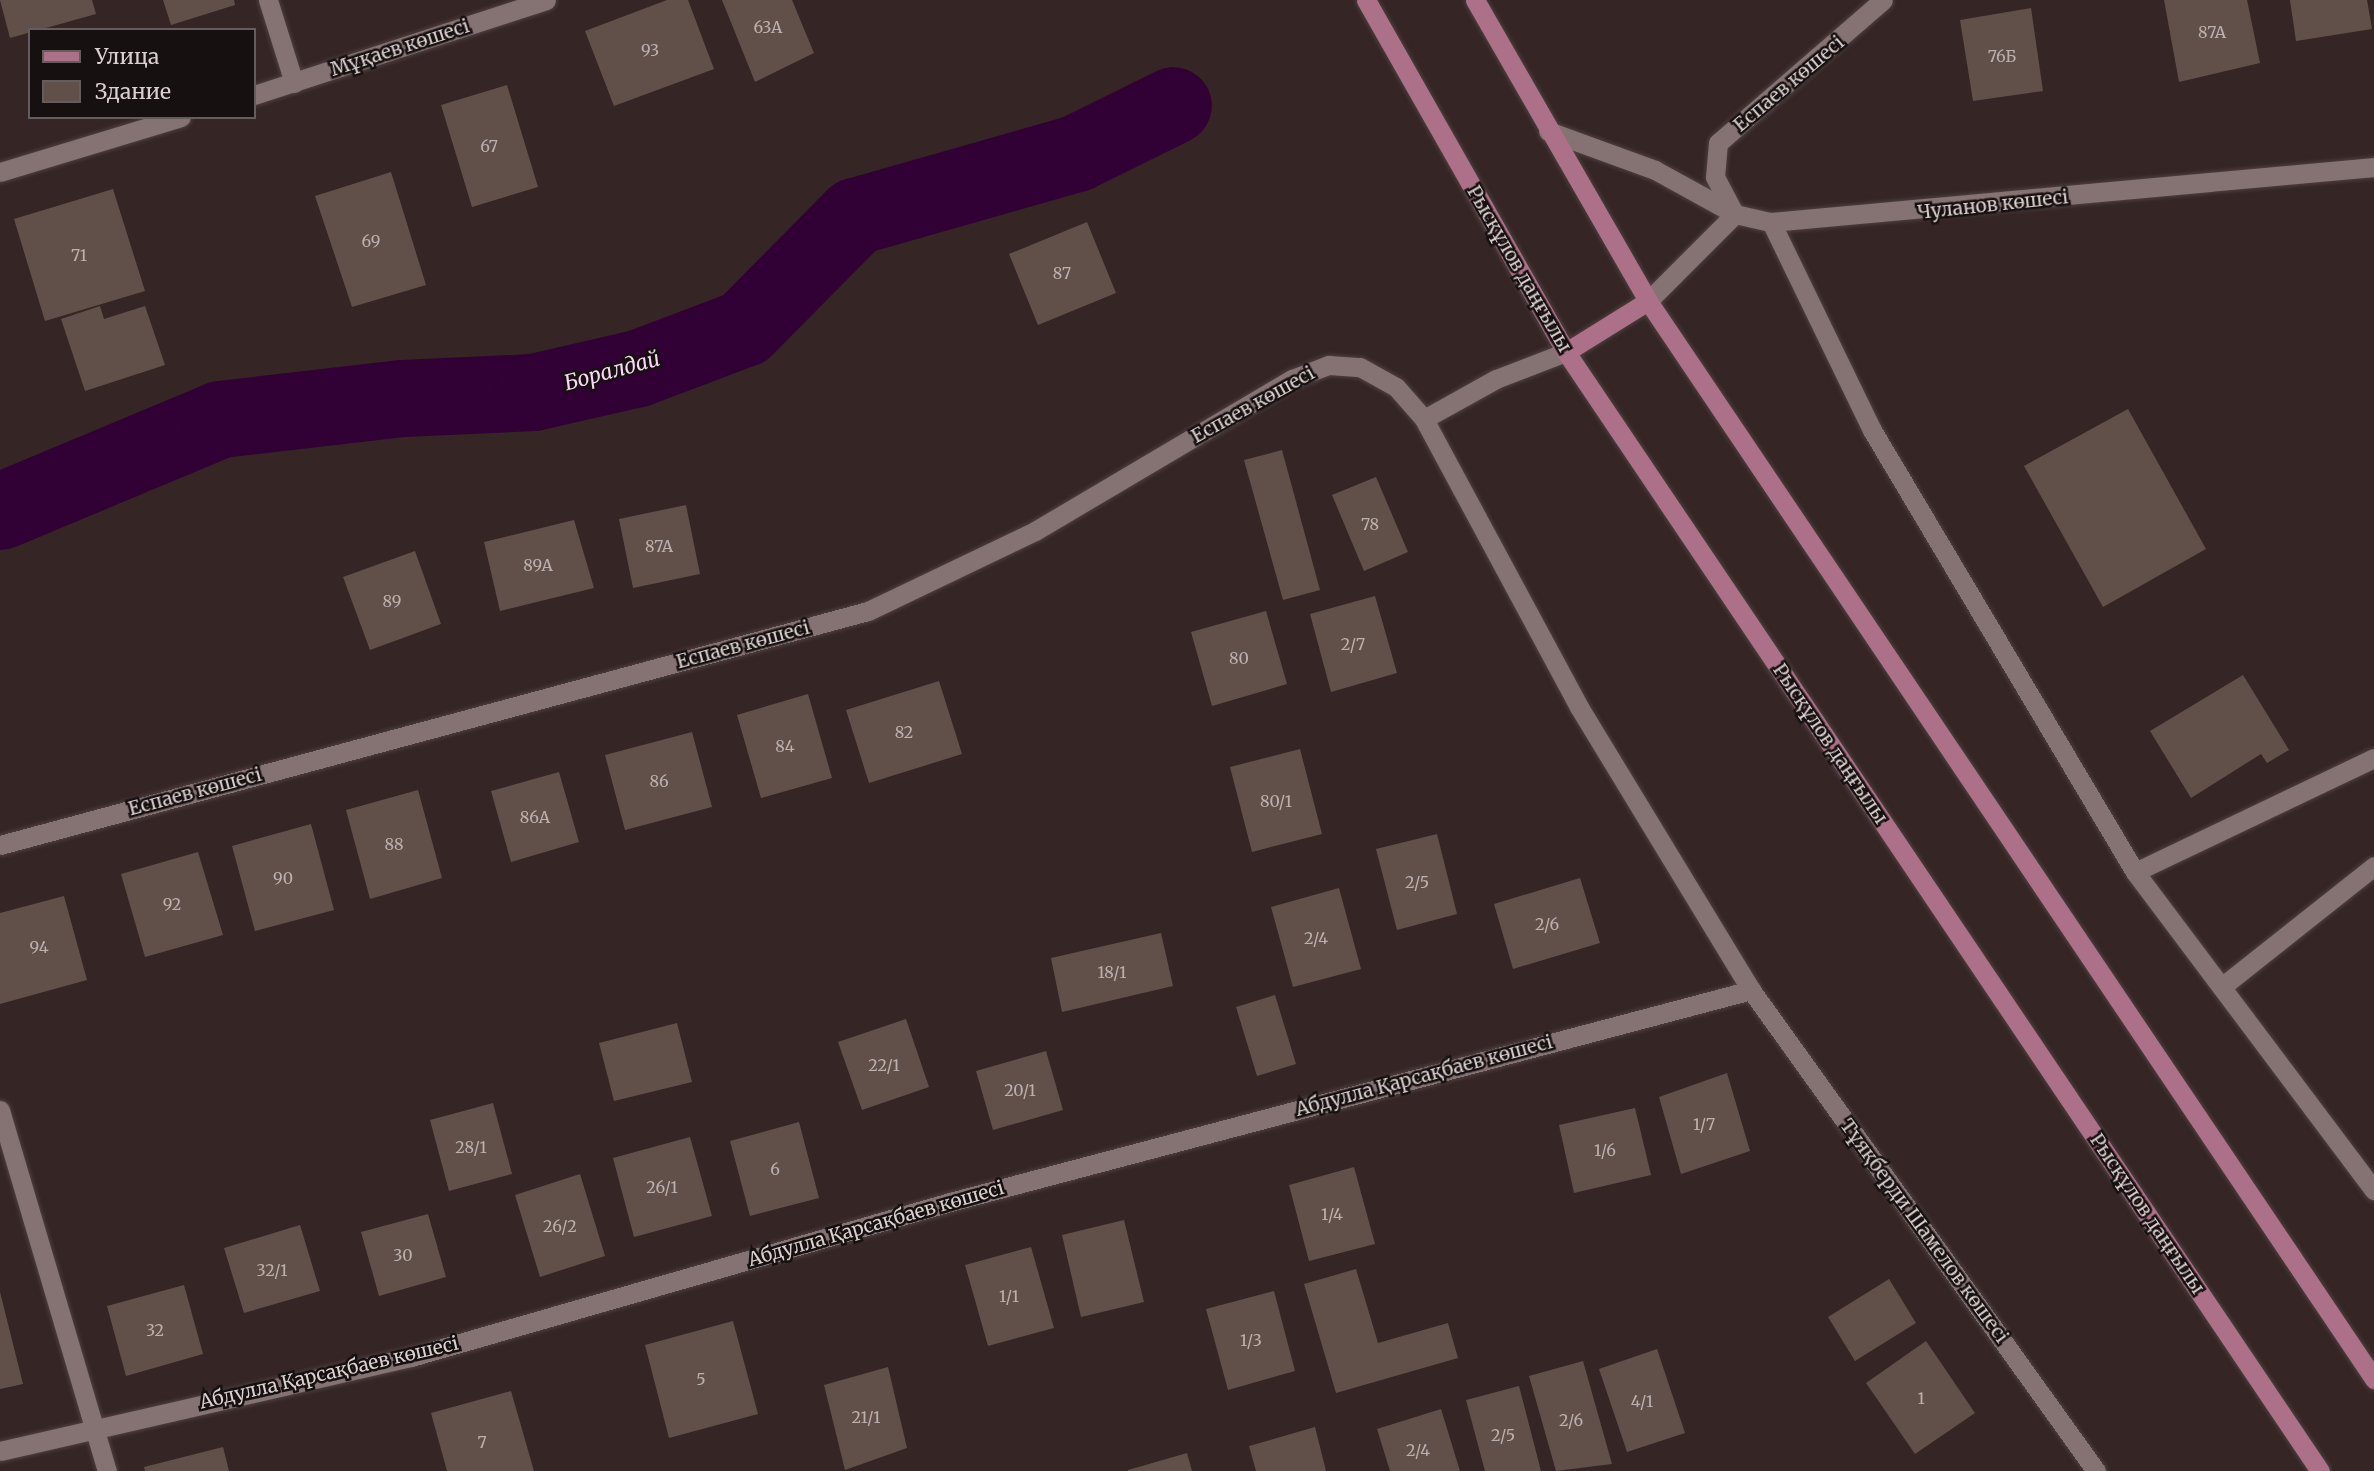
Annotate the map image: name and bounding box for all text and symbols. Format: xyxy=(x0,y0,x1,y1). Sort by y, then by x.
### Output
street label: Мұқаев көшесі xyxy=(328,15,472,81)
house number: 63А xyxy=(754,17,782,37)
house number: 87А xyxy=(2198,22,2226,42)
legend xyxy=(28,28,256,119)
street label: Еспаев көшесі xyxy=(1729,31,1849,137)
house number: 93 xyxy=(641,40,659,60)
text: Улица xyxy=(95,43,159,70)
house number: 76Б xyxy=(1988,46,2016,66)
text: Здание xyxy=(95,78,171,105)
house number: 67 xyxy=(480,136,498,156)
street label: Рысқұлов даңғылы xyxy=(1462,182,1576,356)
street label: Чуланов көшесі xyxy=(1917,186,2069,224)
house number: 69 xyxy=(362,231,380,251)
house number: 71 xyxy=(71,245,87,265)
house number: 87 xyxy=(1053,263,1071,283)
water label: Боралдай xyxy=(561,346,663,396)
street label: Еспаев көшесі xyxy=(1188,362,1318,448)
house number: 78 xyxy=(1361,514,1379,534)
house number: 87А xyxy=(645,536,673,556)
house number: 89А xyxy=(523,555,553,575)
house number: 89 xyxy=(383,591,401,611)
street label: Еспаев көшесі xyxy=(674,616,812,674)
house number: 2/7 xyxy=(1341,634,1365,654)
house number: 80 xyxy=(1229,648,1249,668)
street label: Рысқұлов даңғылы xyxy=(1768,660,1892,828)
house number: 82 xyxy=(895,722,913,742)
house number: 84 xyxy=(775,736,795,756)
street label: Еспаев көшесі xyxy=(126,763,264,821)
house number: 86 xyxy=(649,771,669,791)
house number: 80/1 xyxy=(1260,791,1292,811)
house number: 86А xyxy=(520,807,550,827)
house number: 88 xyxy=(384,834,404,854)
house number: 90 xyxy=(273,868,293,888)
house number: 2/5 xyxy=(1405,872,1429,892)
house number: 92 xyxy=(163,894,181,914)
house number: 2/6 xyxy=(1535,914,1559,934)
house number: 2/4 xyxy=(1304,928,1328,948)
house number: 94 xyxy=(29,937,49,957)
house number: 18/1 xyxy=(1098,962,1126,982)
street label: Абдулла Қарсақбаев көшесі xyxy=(1293,1031,1555,1121)
house number: 22/1 xyxy=(868,1055,900,1075)
house number: 20/1 xyxy=(1004,1080,1036,1100)
house number: 1/7 xyxy=(1693,1114,1715,1134)
street label: Тұяқберди Шамелов көшесі xyxy=(1835,1115,2013,1347)
street label: Рысқұлов даңғылы xyxy=(2085,1130,2209,1298)
house number: 28/1 xyxy=(455,1137,487,1157)
house number: 1/6 xyxy=(1594,1140,1616,1160)
house number: 6 xyxy=(770,1159,780,1179)
street label: Абдулла Қарсақбаев көшесі xyxy=(745,1176,1007,1272)
house number: 26/1 xyxy=(646,1177,678,1197)
house number: 1/4 xyxy=(1321,1204,1343,1224)
house number: 26/2 xyxy=(543,1216,577,1236)
house number: 30 xyxy=(393,1245,413,1265)
house number: 32/1 xyxy=(257,1260,287,1280)
house number: 1/1 xyxy=(999,1286,1019,1306)
house number: 32 xyxy=(146,1320,164,1340)
house number: 1/3 xyxy=(1240,1330,1262,1350)
street label: Абдулла Қарсақбаев көшесі xyxy=(197,1332,461,1414)
house number: 5 xyxy=(696,1369,706,1389)
house number: 1 xyxy=(1917,1388,1925,1408)
house number: 4/1 xyxy=(1631,1391,1653,1411)
house number: 21/1 xyxy=(852,1407,880,1427)
house number: 2/6 xyxy=(1559,1410,1583,1430)
house number: 2/5 xyxy=(1491,1425,1515,1445)
house number: 7 xyxy=(477,1432,487,1452)
house number: 2/4 xyxy=(1406,1440,1430,1460)

